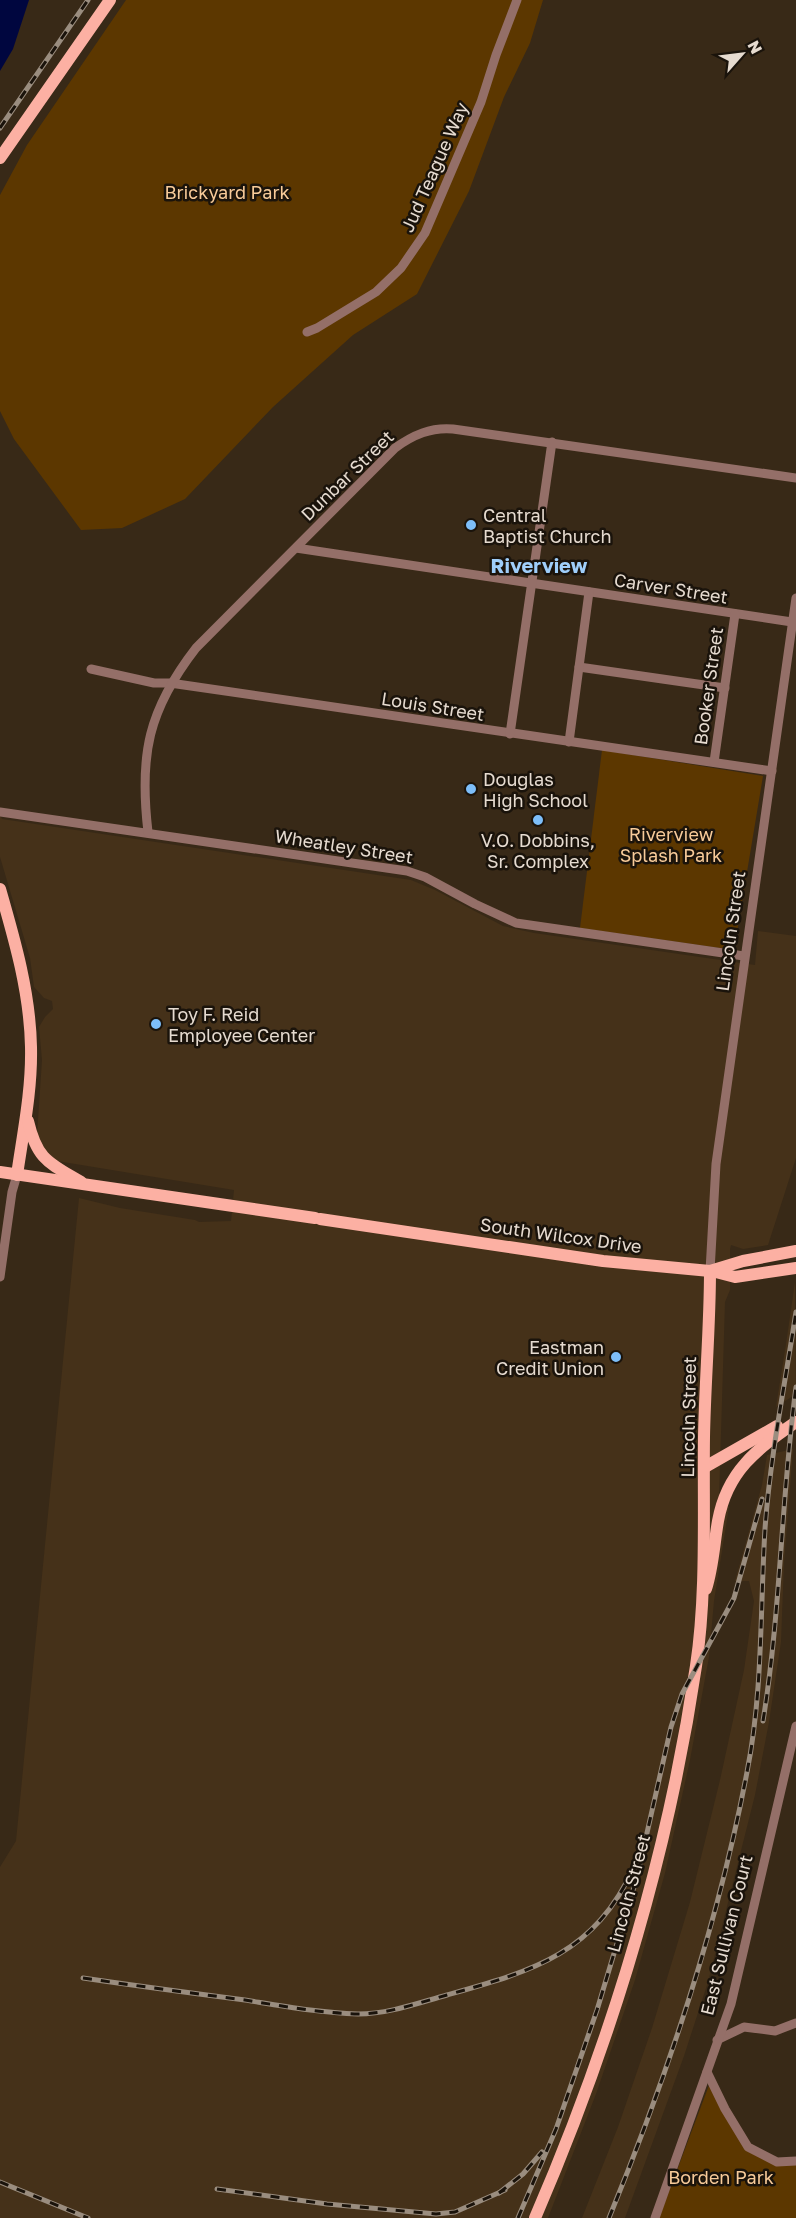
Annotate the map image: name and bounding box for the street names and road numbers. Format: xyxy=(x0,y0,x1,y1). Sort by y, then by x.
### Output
street label: Jud Teague Way xyxy=(395,99,473,235)
street label: Dunbar Street xyxy=(296,425,398,525)
street label: Carver Street xyxy=(613,568,729,608)
street label: Booker Street xyxy=(689,626,727,746)
street label: Louis Street xyxy=(380,687,486,725)
street label: Wheatley Street xyxy=(273,824,415,868)
street label: Lincoln Street xyxy=(711,869,749,993)
street label: South Wilcox Drive xyxy=(479,1213,643,1257)
street label: Lincoln Street xyxy=(676,1356,700,1478)
street label: Lincoln Street xyxy=(602,1832,654,1954)
street label: East Sullivan Court xyxy=(695,1852,757,2018)

